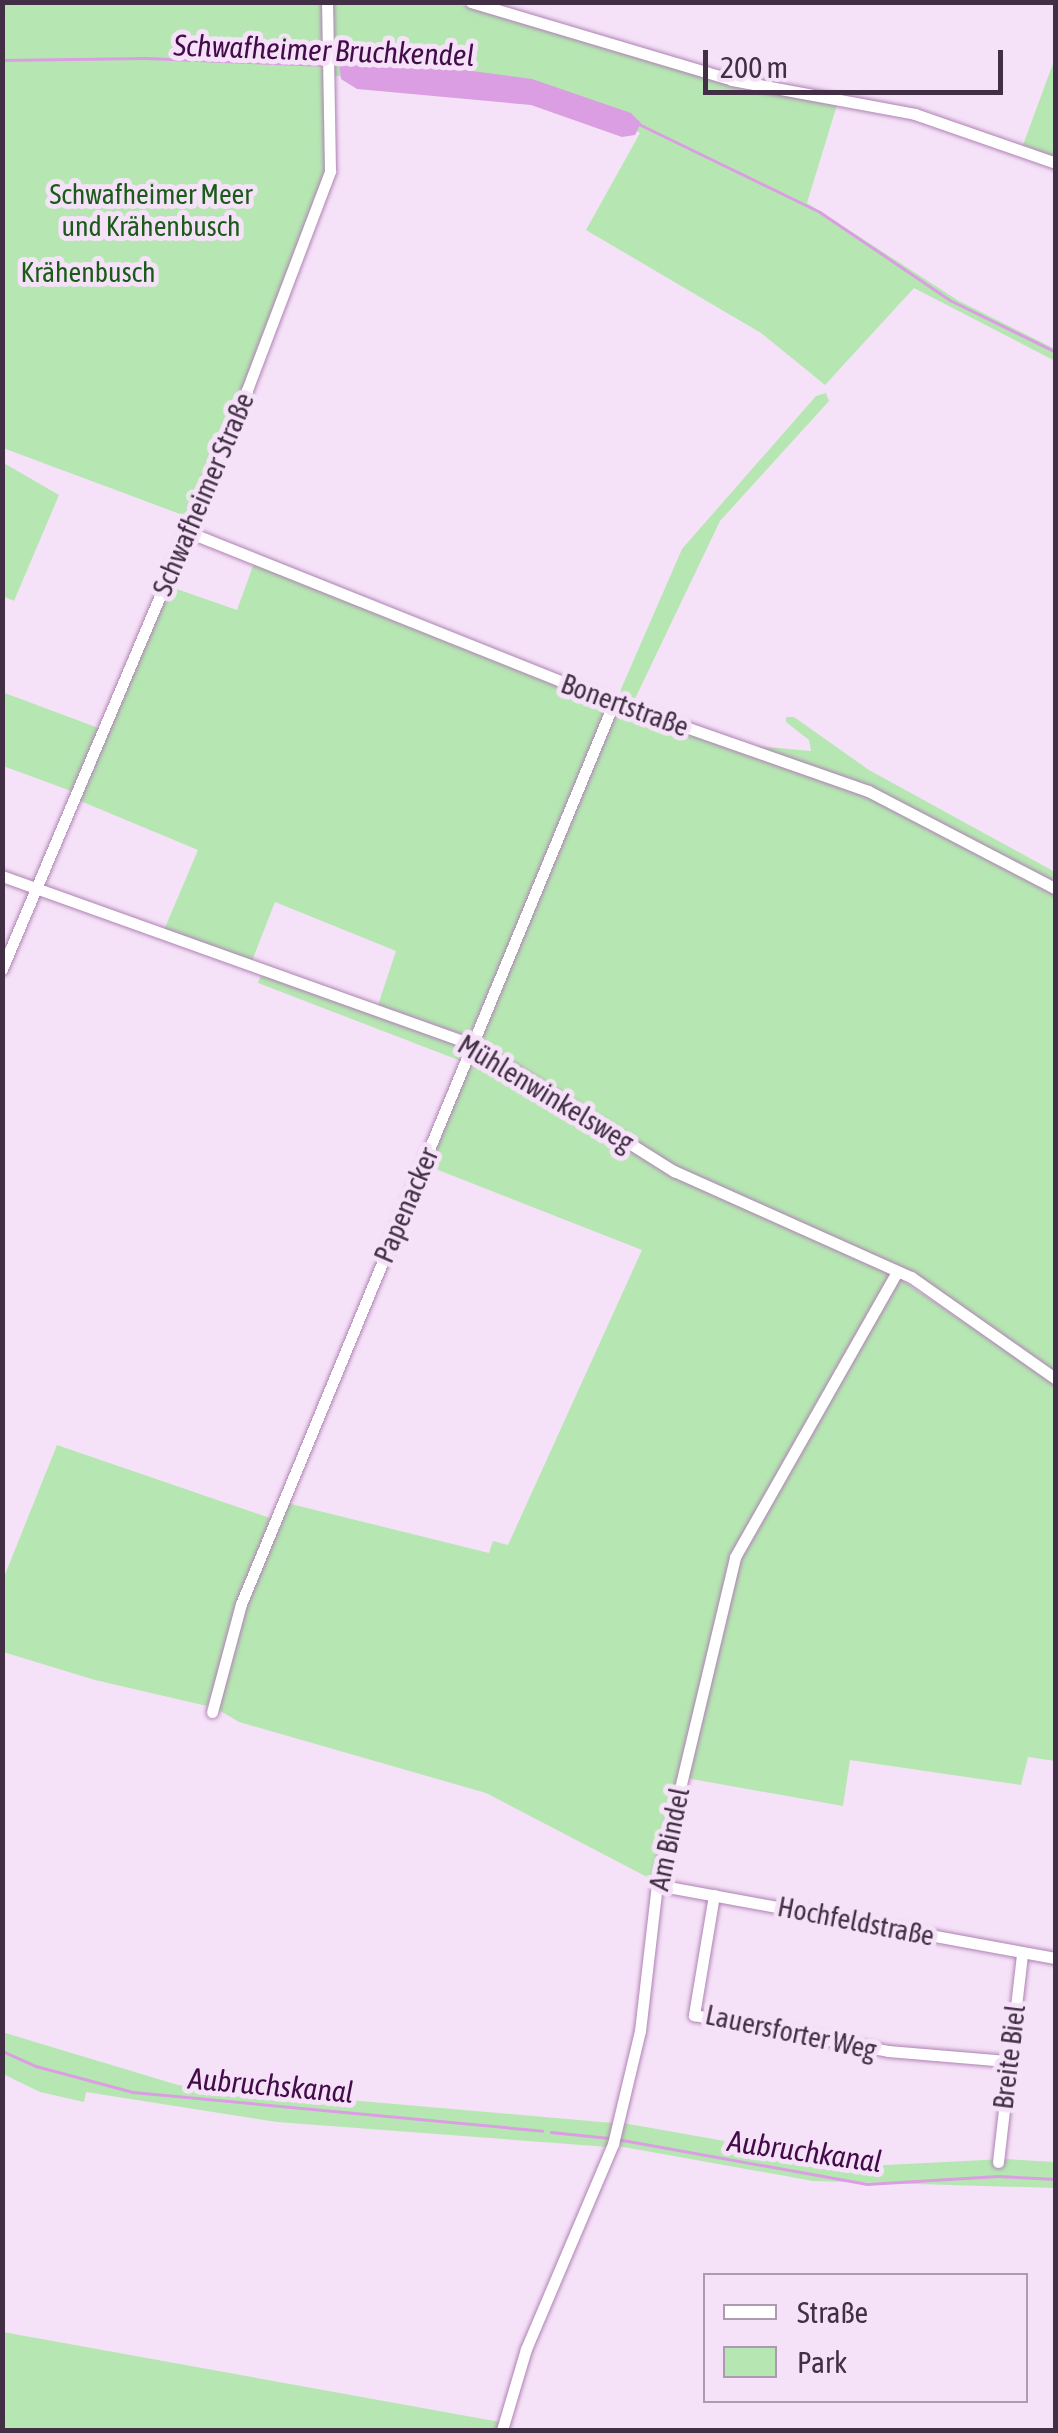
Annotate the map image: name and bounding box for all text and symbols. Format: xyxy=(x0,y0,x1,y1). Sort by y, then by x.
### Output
water label: Schwafheimer Bruchkendel xyxy=(173,27,475,73)
scale bar xyxy=(708,30,1008,92)
text: 200 m xyxy=(720,50,788,84)
park label: Schwafheimer Meer und Krähenbusch xyxy=(50,177,252,243)
park label: Krähenbusch xyxy=(21,255,155,289)
street label: Schwafheimer Straße xyxy=(145,388,261,600)
street label: Bonertstraße xyxy=(557,666,693,744)
street label: Mühlenwinkelsweg xyxy=(452,1027,640,1159)
street label: Papenacker xyxy=(367,1142,445,1268)
street label: Am Bindel xyxy=(642,1784,696,1894)
street label: Hochfeldstraße xyxy=(775,1889,937,1953)
street label: Lauersforter Weg xyxy=(702,1997,880,2067)
street label: Breite Biel xyxy=(986,2003,1032,2111)
water label: Aubruchskanal xyxy=(187,2060,355,2110)
water label: Aubruchkanal xyxy=(726,2122,884,2180)
legend xyxy=(703,2273,1028,2403)
text: Straße xyxy=(797,2295,868,2329)
text: Park xyxy=(797,2345,847,2379)

